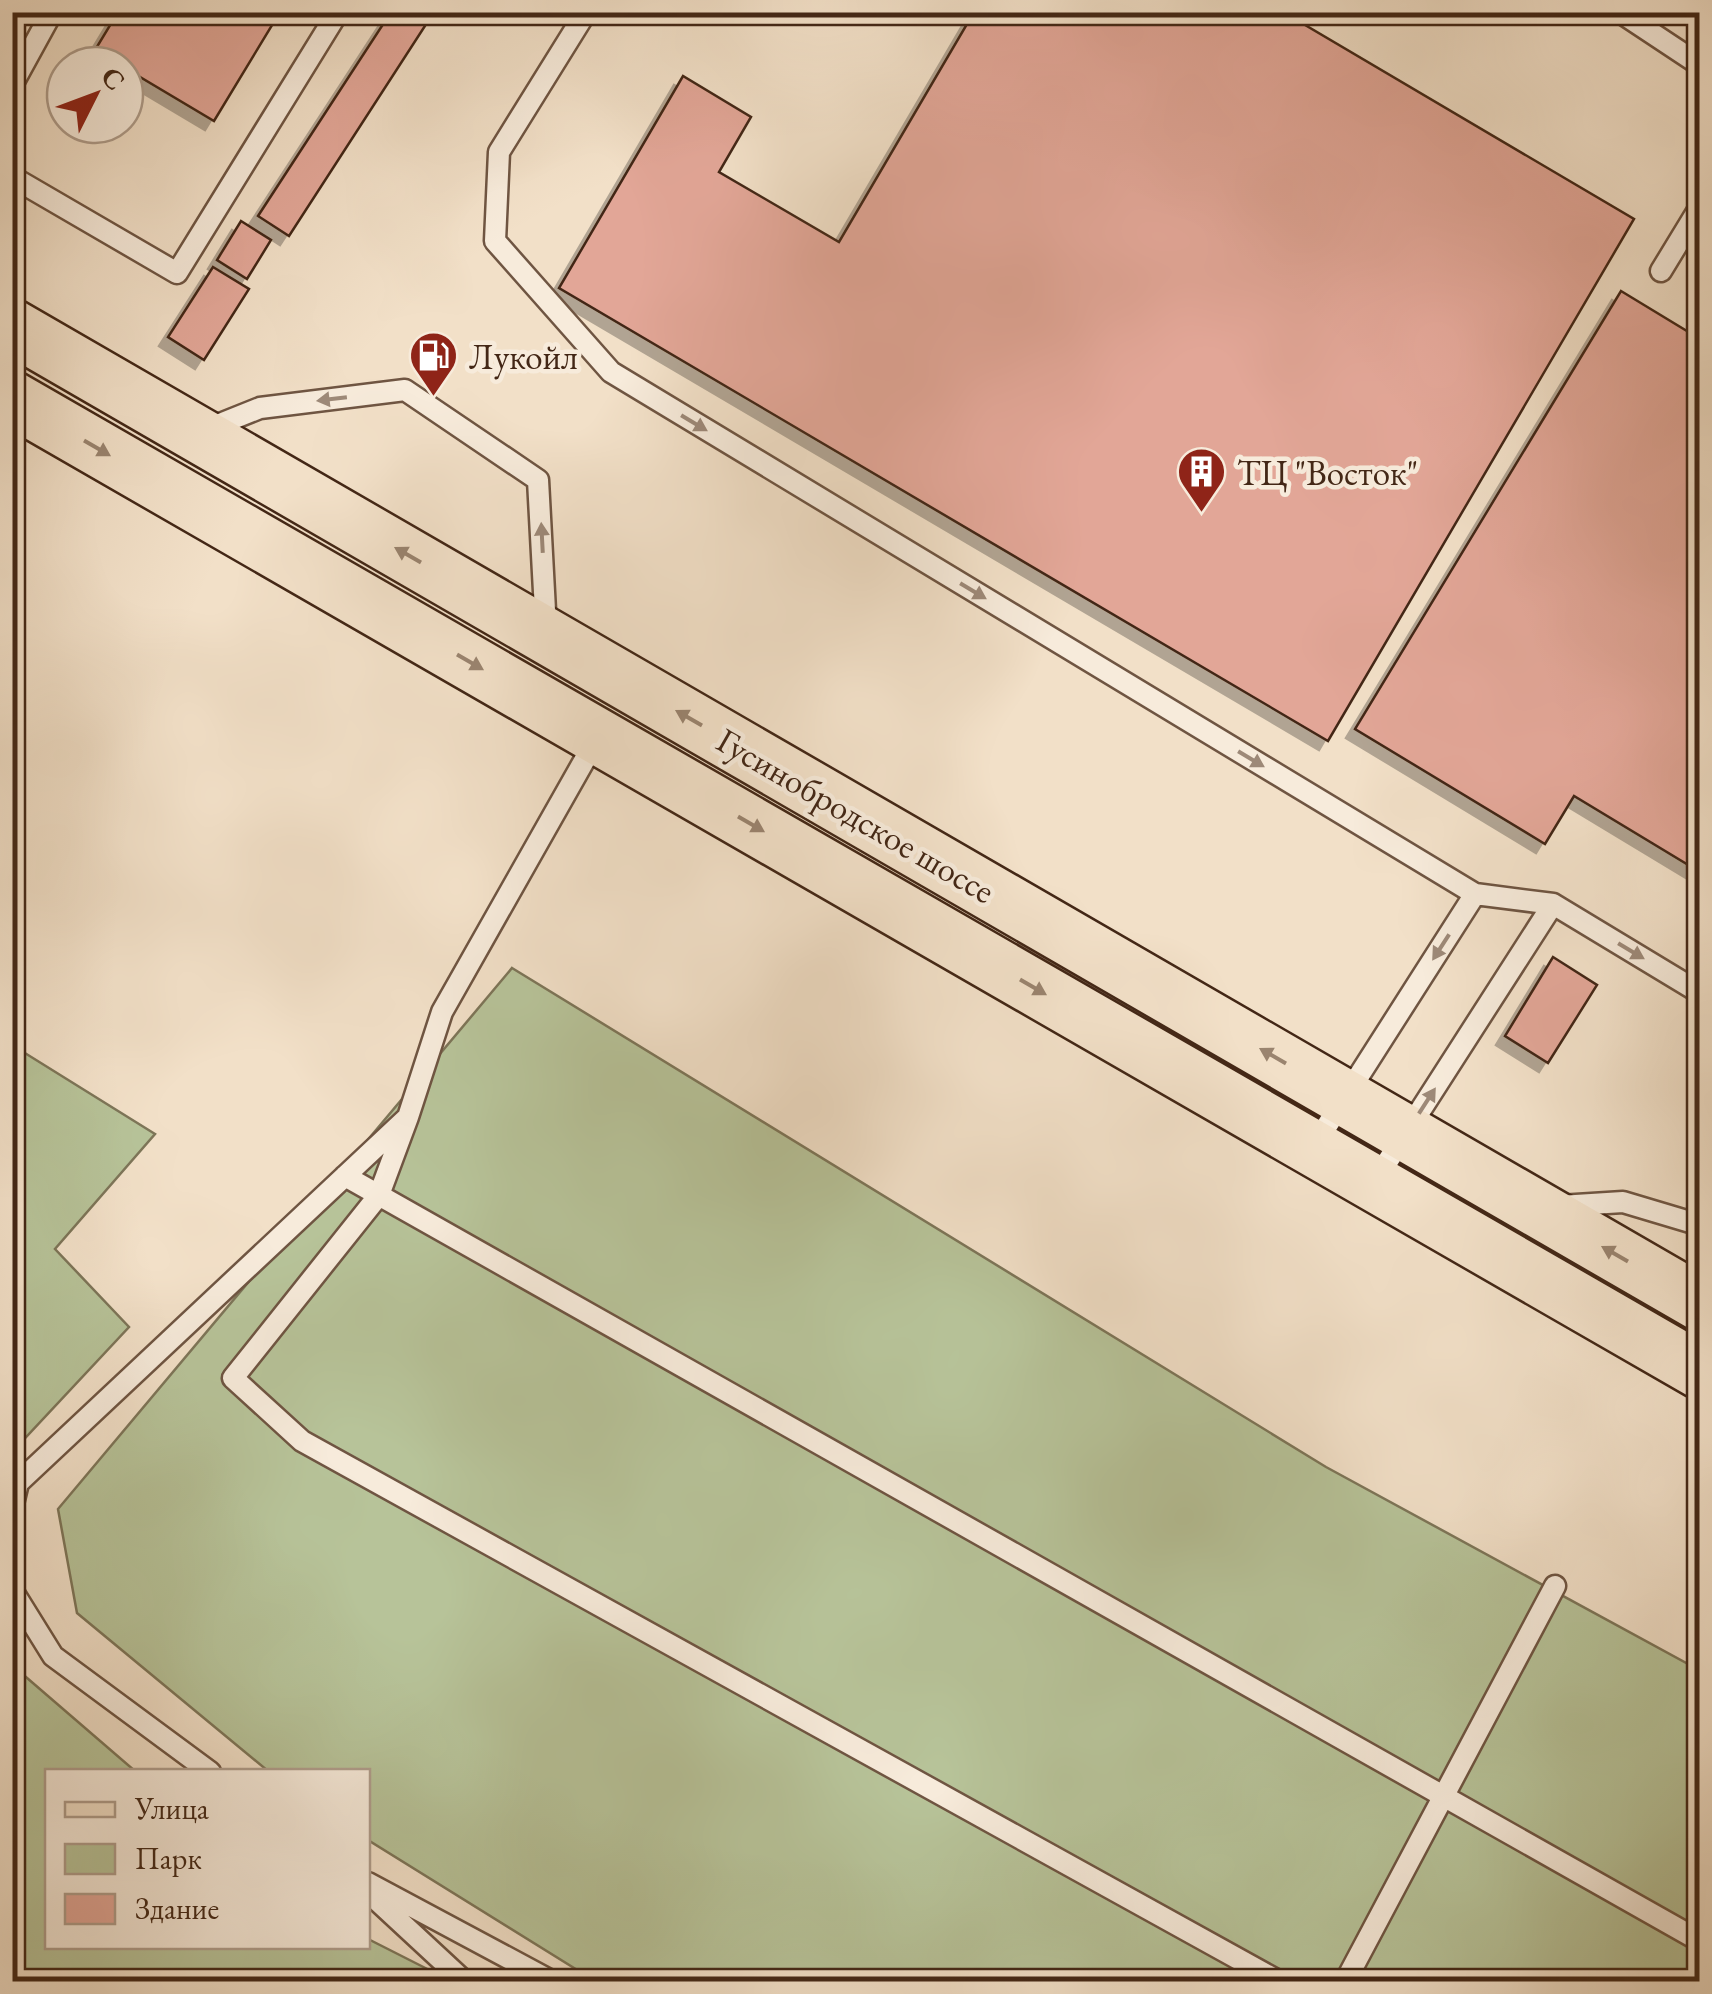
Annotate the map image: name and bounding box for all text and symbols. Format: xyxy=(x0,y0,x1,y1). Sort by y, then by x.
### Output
north arrow xyxy=(45,45,145,145)
text: С xyxy=(94,59,134,98)
fuel station icon: Лукойл xyxy=(408,330,460,398)
place label: Лукойл xyxy=(469,334,578,380)
one-way arrow xyxy=(316,391,348,407)
one-way arrow xyxy=(680,413,708,431)
one-way arrow xyxy=(83,439,111,456)
building icon: ТЦ "Восток" xyxy=(1176,446,1228,514)
place label: ТЦ "Восток" xyxy=(1237,450,1418,495)
one-way arrow xyxy=(534,522,550,554)
one-way arrow xyxy=(394,547,422,565)
one-way arrow xyxy=(959,582,987,599)
one-way arrow xyxy=(456,653,484,671)
one-way arrow xyxy=(675,710,703,727)
street label: Гусинобродское шоссе xyxy=(708,717,1003,914)
one-way arrow xyxy=(1237,750,1265,767)
one-way arrow xyxy=(737,816,766,833)
one-way arrow xyxy=(1433,933,1451,960)
one-way arrow xyxy=(1617,942,1645,959)
one-way arrow xyxy=(1019,977,1047,995)
one-way arrow xyxy=(1259,1048,1288,1065)
one-way arrow xyxy=(1417,1088,1436,1115)
one-way arrow xyxy=(1601,1246,1629,1264)
legend xyxy=(45,1769,370,1949)
text: Улица xyxy=(134,1789,209,1828)
text: Парк xyxy=(135,1839,202,1878)
text: Здание xyxy=(135,1889,219,1928)

